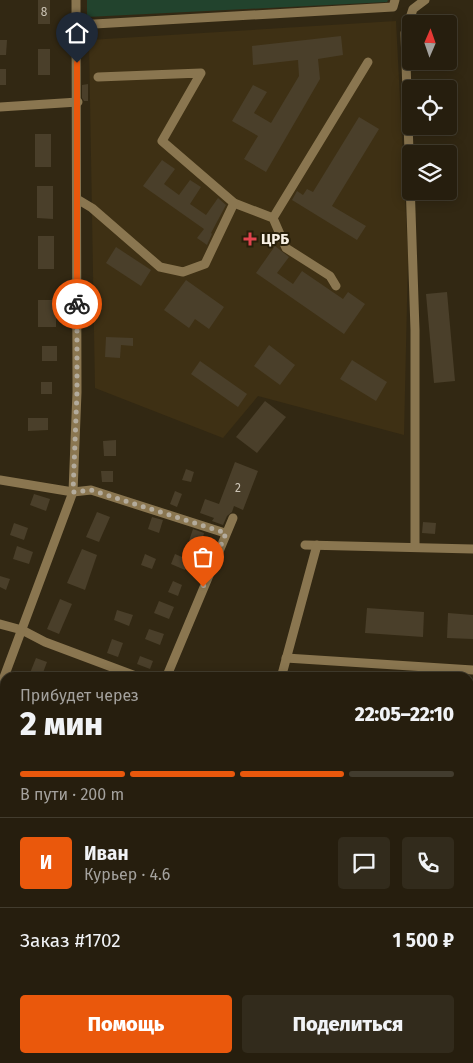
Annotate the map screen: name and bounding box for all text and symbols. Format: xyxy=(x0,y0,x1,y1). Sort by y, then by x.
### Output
house number: 8 xyxy=(41,5,48,19)
pin xyxy=(56,12,98,63)
north arrow xyxy=(402,15,458,70)
map controls xyxy=(402,15,457,200)
icon: home xyxy=(63,19,91,47)
button: locate xyxy=(402,80,457,135)
button: layers xyxy=(402,145,457,200)
place label: ЦРБ xyxy=(261,230,289,248)
marker: ЦРБ xyxy=(243,232,257,246)
courier xyxy=(52,279,102,329)
icon: bike xyxy=(63,290,91,318)
house number: 2 xyxy=(235,481,241,495)
pin xyxy=(182,536,224,587)
icon: bag xyxy=(189,543,217,571)
text: Прибудет через xyxy=(20,686,139,705)
text: 22:05–22:10 xyxy=(355,703,454,726)
text: 2 мин xyxy=(20,705,103,743)
text: В пути · 200 m xyxy=(20,785,124,804)
button: chat xyxy=(338,837,390,889)
button: phone xyxy=(402,837,454,889)
text: Иван xyxy=(84,842,129,865)
text: И xyxy=(40,851,52,874)
text: Курьер · 4.6 xyxy=(84,865,170,884)
text: Заказ #1702 xyxy=(20,929,121,952)
text: 1 500 ₽ xyxy=(392,929,454,952)
button: Помощь xyxy=(20,995,232,1053)
button: Поделиться xyxy=(242,995,454,1053)

